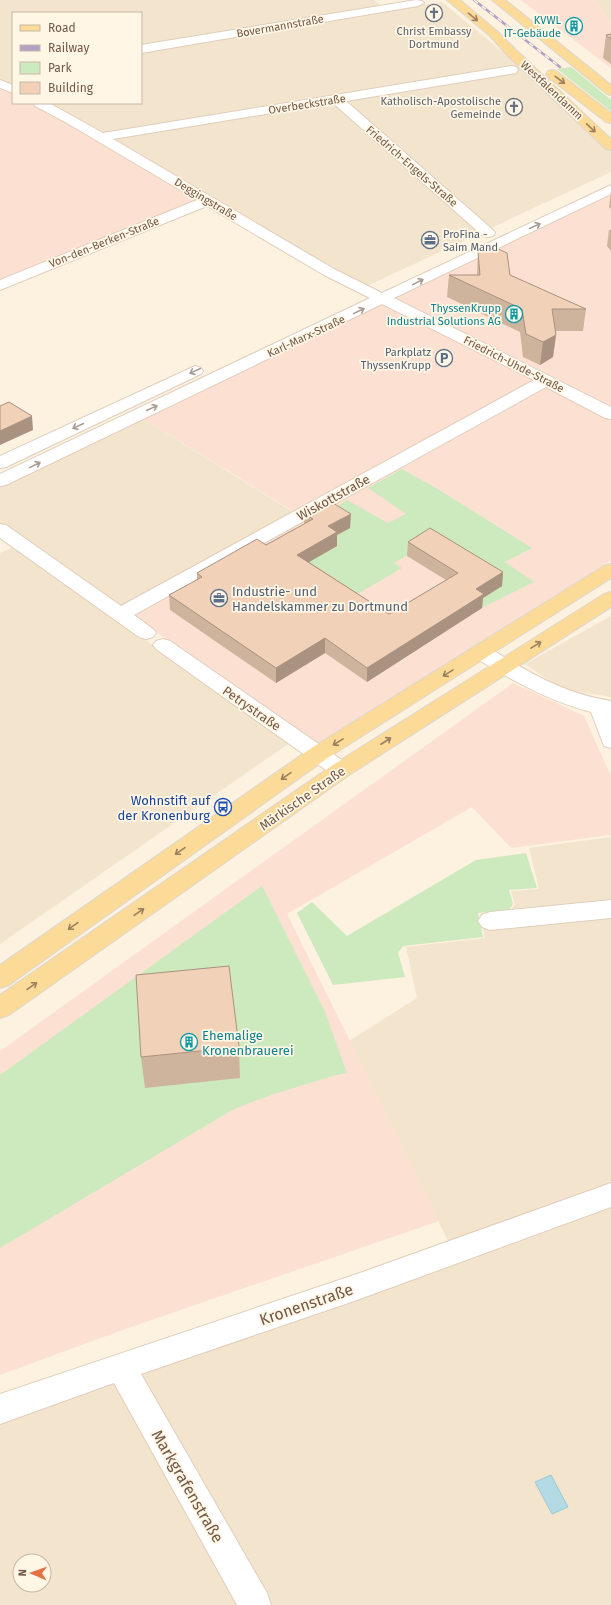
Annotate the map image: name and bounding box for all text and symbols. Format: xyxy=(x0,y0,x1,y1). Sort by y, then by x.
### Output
church icon: Christ Embassy Dortmund xyxy=(424,3,444,23)
legend xyxy=(12,12,142,104)
street label: Bovermannstraße xyxy=(235,12,325,41)
one-way arrow xyxy=(468,12,479,21)
place label: KVWL IT-Gebäude xyxy=(504,14,562,40)
building icon: KVWL IT-Gebäude xyxy=(564,16,584,36)
text: Road xyxy=(48,21,76,35)
place label: Christ Embassy Dortmund xyxy=(397,25,472,51)
text: Railway xyxy=(48,41,89,55)
street label: Westfalendamm xyxy=(518,58,586,123)
text: Park xyxy=(48,61,72,75)
one-way arrow xyxy=(555,76,566,84)
text: Building xyxy=(48,81,94,95)
street label: Overbeckstraße xyxy=(268,92,347,117)
place label: Katholisch-Apostolische Gemeinde xyxy=(380,95,501,121)
church icon: Katholisch-Apostolische Gemeinde xyxy=(504,97,524,117)
street label: Friedrich-Engels-Straße xyxy=(363,123,460,210)
one-way arrow xyxy=(586,123,596,132)
street label: Deggingstraße xyxy=(172,176,240,223)
street label: Von-den-Berken-Straße xyxy=(47,214,161,271)
one-way arrow xyxy=(529,222,541,229)
place label: ProFina - Saim Mand xyxy=(443,228,498,254)
office icon: ProFina - Saim Mand xyxy=(420,230,440,250)
one-way arrow xyxy=(411,278,423,285)
place label: ThyssenKrupp Industrial Solutions AG xyxy=(387,302,501,328)
building icon: ThyssenKrupp Industrial Solutions AG xyxy=(504,304,524,324)
one-way arrow xyxy=(352,307,364,314)
street label: Karl-Marx-Straße xyxy=(265,313,347,360)
street label: Friedrich-Uhde-Straße xyxy=(461,333,566,395)
place label: Parkplatz ThyssenKrupp xyxy=(361,346,431,372)
parking icon: Parkplatz ThyssenKrupp xyxy=(434,348,454,368)
one-way arrow xyxy=(190,368,202,375)
one-way arrow xyxy=(146,404,158,411)
one-way arrow xyxy=(72,423,84,430)
one-way arrow xyxy=(29,460,41,468)
street label: Wiskottstraße xyxy=(294,471,372,524)
place label: Industrie- und Handelskammer zu Dortmund xyxy=(232,584,408,614)
office icon: Industrie- und Handelskammer zu Dortmund xyxy=(209,588,229,608)
one-way arrow xyxy=(530,641,541,649)
one-way arrow xyxy=(442,669,454,677)
street label: Petrystraße xyxy=(220,683,284,734)
one-way arrow xyxy=(380,737,391,745)
one-way arrow xyxy=(332,738,344,746)
street label: Märkische Straße xyxy=(257,763,348,834)
one-way arrow xyxy=(281,772,292,780)
place label: Wohnstift auf der Kronenburg xyxy=(118,793,212,823)
bus stop icon: Wohnstift auf der Kronenburg xyxy=(213,797,233,817)
one-way arrow xyxy=(174,847,185,855)
one-way arrow xyxy=(133,908,144,916)
one-way arrow xyxy=(68,921,79,930)
one-way arrow xyxy=(26,982,37,990)
place label: Ehemalige Kronenbrauerei xyxy=(202,1028,294,1058)
building icon: Ehemalige Kronenbrauerei xyxy=(179,1032,199,1052)
street label: Kronenstraße xyxy=(257,1280,355,1329)
street label: Markgrafenstraße xyxy=(148,1426,228,1546)
north arrow xyxy=(12,1553,52,1593)
text: N xyxy=(16,1569,29,1577)

